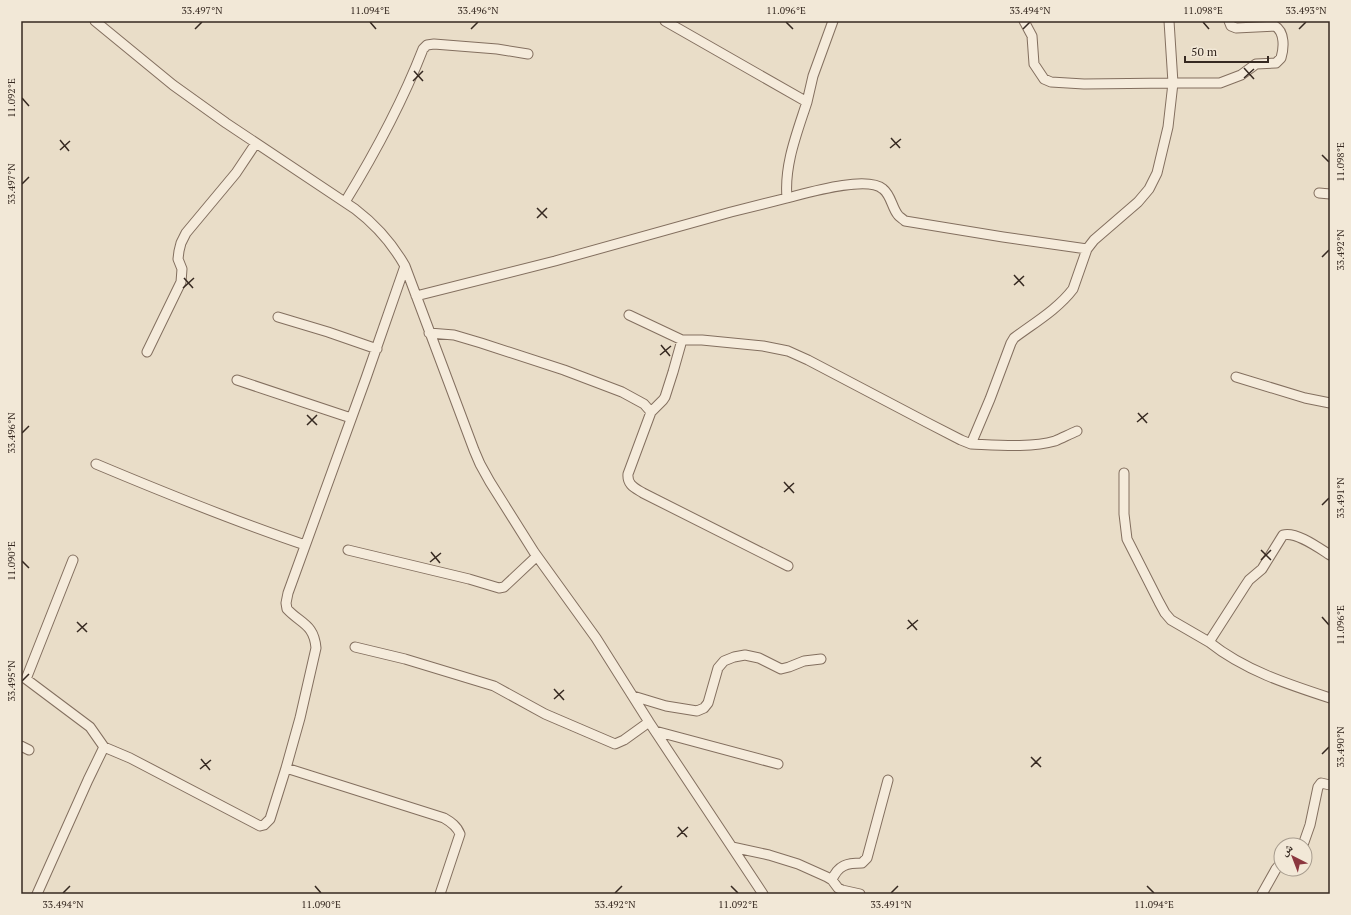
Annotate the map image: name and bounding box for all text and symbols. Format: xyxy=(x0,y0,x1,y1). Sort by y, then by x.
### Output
text: 33.497°N xyxy=(182,4,223,17)
text: 11.094°E xyxy=(350,4,390,17)
text: 33.496°N xyxy=(458,4,499,17)
text: 11.096°E xyxy=(766,4,806,17)
text: 33.494°N xyxy=(1010,4,1051,17)
text: 11.098°E xyxy=(1183,4,1223,17)
text: 33.493°N xyxy=(1286,4,1327,17)
scale bar xyxy=(1185,38,1268,64)
text: 50 m xyxy=(1191,44,1218,59)
text: 11.092°E xyxy=(5,78,18,118)
text: 11.098°E xyxy=(1334,142,1347,182)
text: 33.497°N xyxy=(5,163,18,205)
text: 33.492°N xyxy=(1334,229,1347,271)
text: 33.496°N xyxy=(5,412,18,454)
text: 33.491°N xyxy=(1334,477,1347,519)
text: 11.090°E xyxy=(5,541,18,581)
text: 11.096°E xyxy=(1334,605,1347,645)
text: 33.495°N xyxy=(5,660,18,702)
text: 33.490°N xyxy=(1334,726,1347,768)
north arrow xyxy=(1273,837,1313,877)
text: ش xyxy=(1277,840,1296,859)
text: 33.494°N xyxy=(43,898,84,911)
text: 11.090°E xyxy=(301,898,341,911)
text: 33.492°N xyxy=(595,898,636,911)
text: 11.092°E xyxy=(718,898,758,911)
text: 33.491°N xyxy=(871,898,912,911)
text: 11.094°E xyxy=(1134,898,1174,911)

